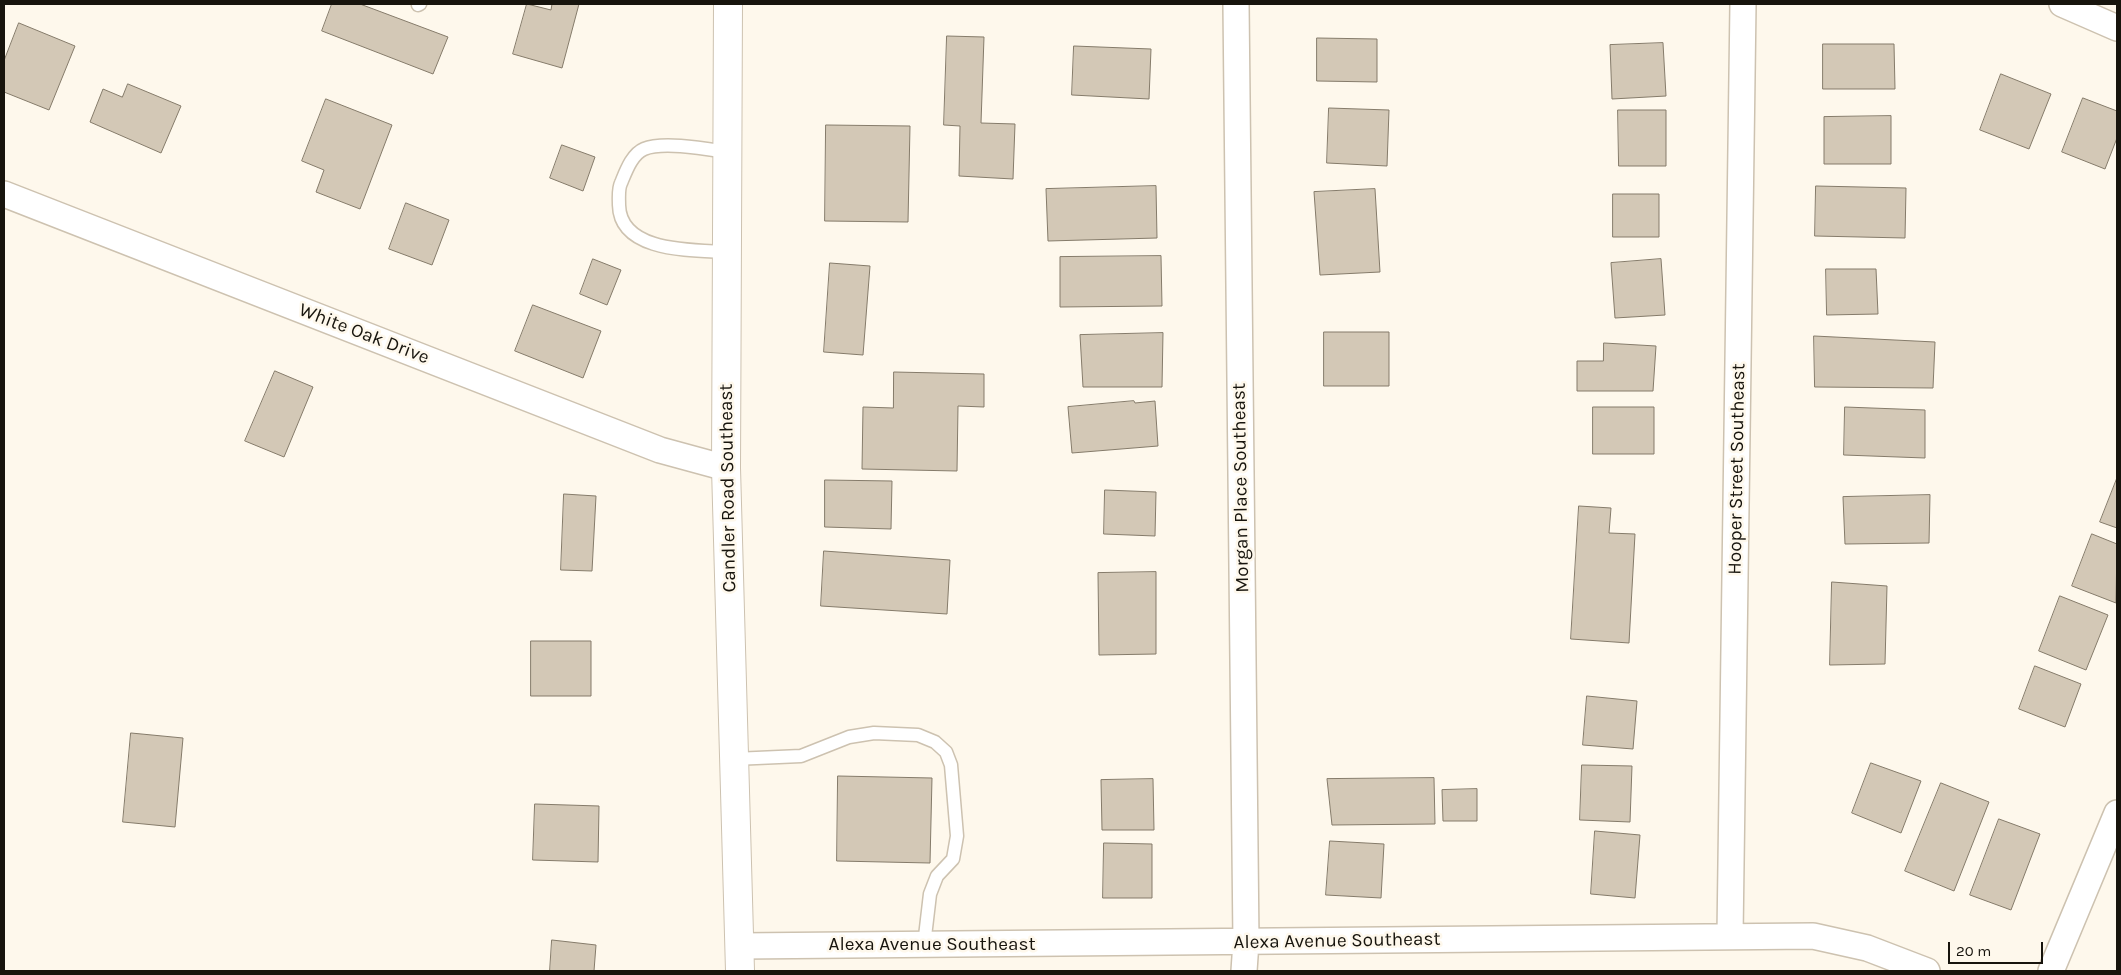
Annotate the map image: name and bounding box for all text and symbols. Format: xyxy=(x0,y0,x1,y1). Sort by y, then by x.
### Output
street label: White Oak Drive xyxy=(296,299,432,369)
street label: Hooper Street Southeast xyxy=(1724,363,1750,575)
street label: Candler Road Southeast xyxy=(715,383,741,593)
street label: Morgan Place Southeast xyxy=(1228,383,1254,593)
street label: Alexa Avenue Southeast xyxy=(1233,928,1441,954)
scale bar xyxy=(1951,932,2046,964)
street label: Alexa Avenue Southeast xyxy=(828,934,1036,956)
text: 20 m xyxy=(1956,942,1991,960)

